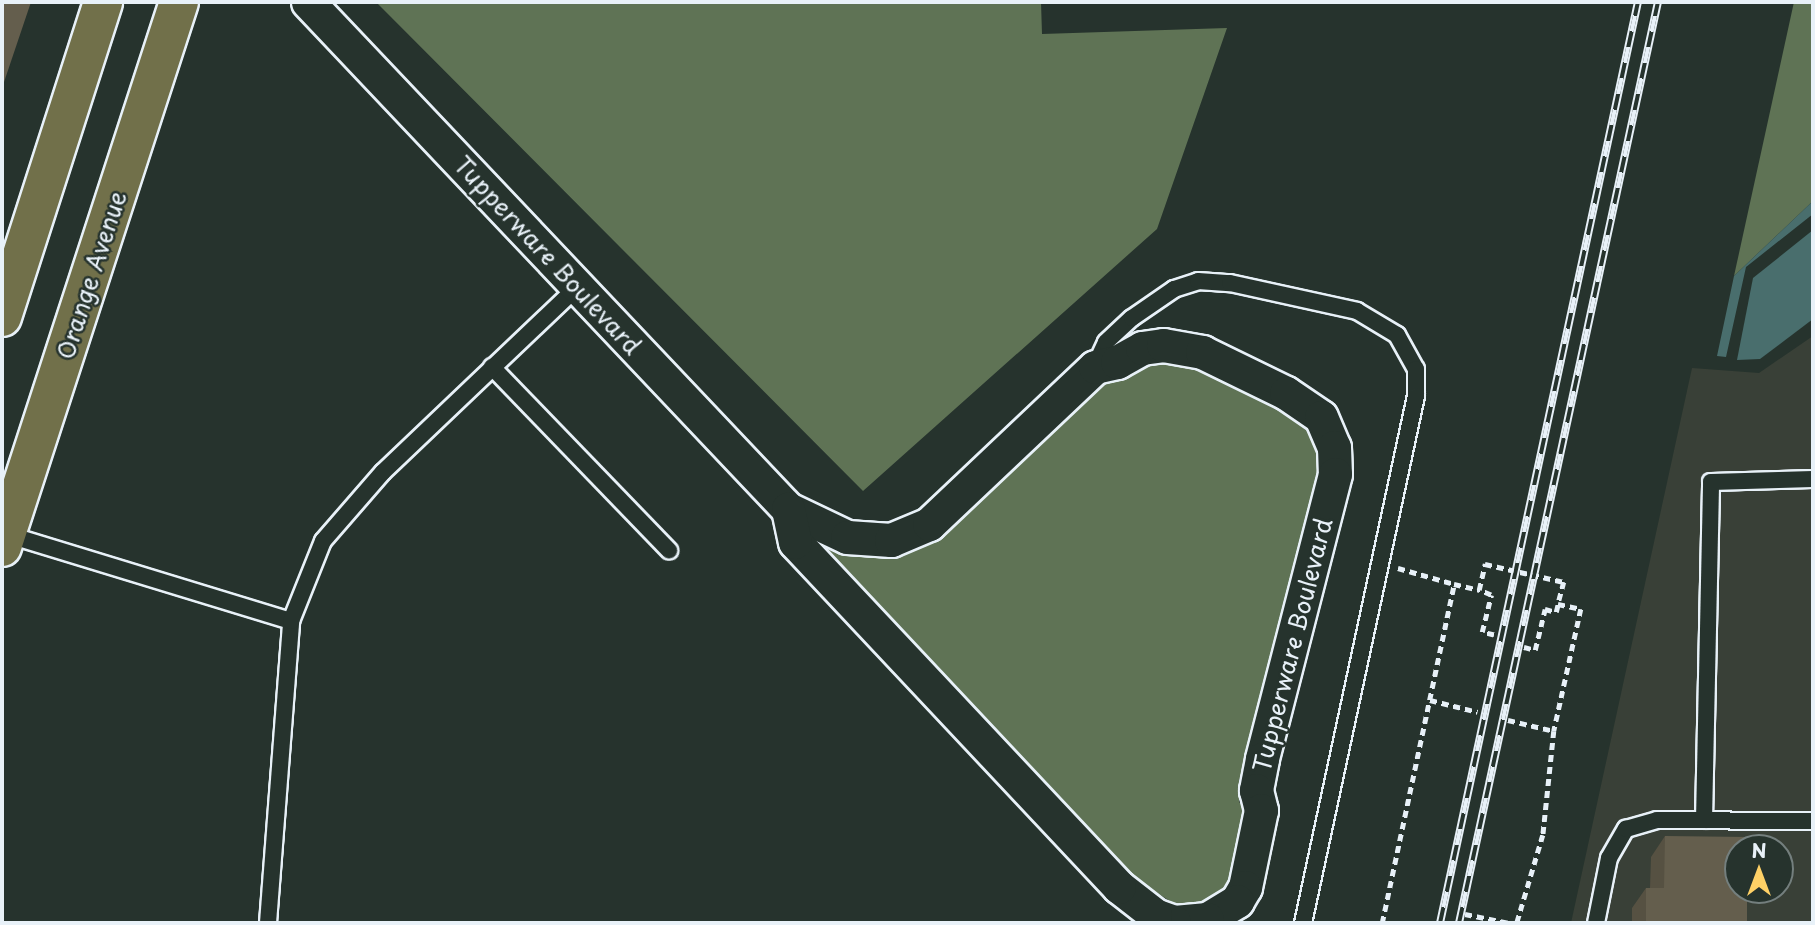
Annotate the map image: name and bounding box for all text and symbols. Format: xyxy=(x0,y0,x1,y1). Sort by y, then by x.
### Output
street label: Tupperware Boulevard xyxy=(448,150,648,360)
street label: Orange Avenue xyxy=(50,187,132,363)
street label: Tupperware Boulevard xyxy=(1246,515,1338,775)
north arrow xyxy=(1724,834,1794,904)
text: N xyxy=(1751,836,1767,864)

